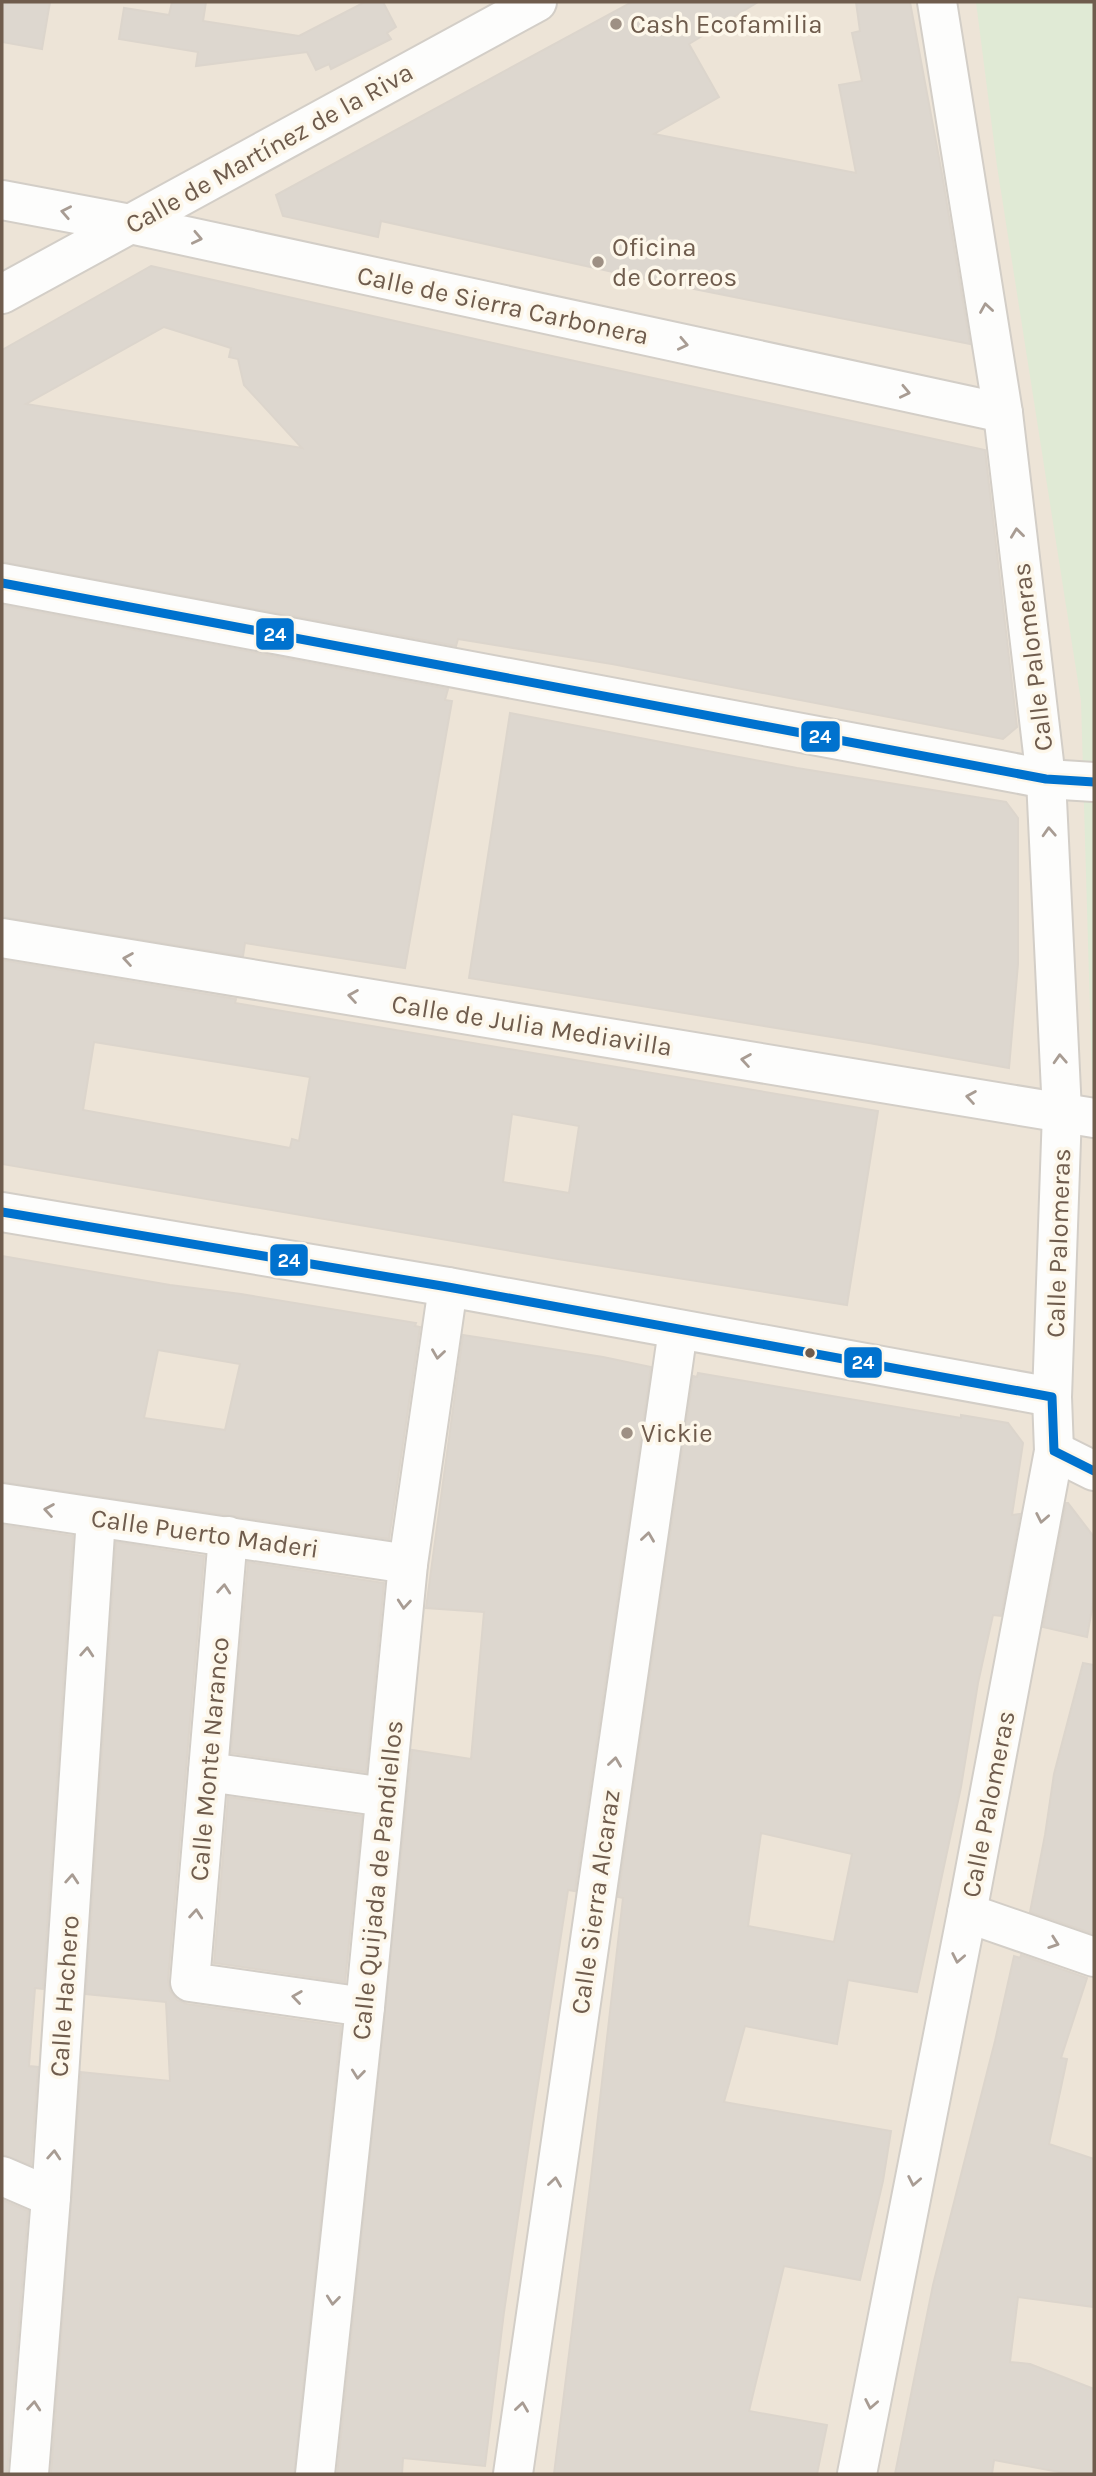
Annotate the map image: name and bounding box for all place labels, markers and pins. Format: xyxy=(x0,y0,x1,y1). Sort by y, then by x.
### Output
place label: Cash Ecofamilia xyxy=(630,9,823,40)
marker: Cash Ecofamilia xyxy=(608,16,624,32)
place label: Oficina de Correos xyxy=(612,232,737,293)
marker: Oficina de Correos xyxy=(590,254,606,270)
unlabelled marker xyxy=(803,1346,817,1360)
place label: Vickie xyxy=(641,1418,713,1449)
marker: Vickie xyxy=(619,1425,635,1441)

